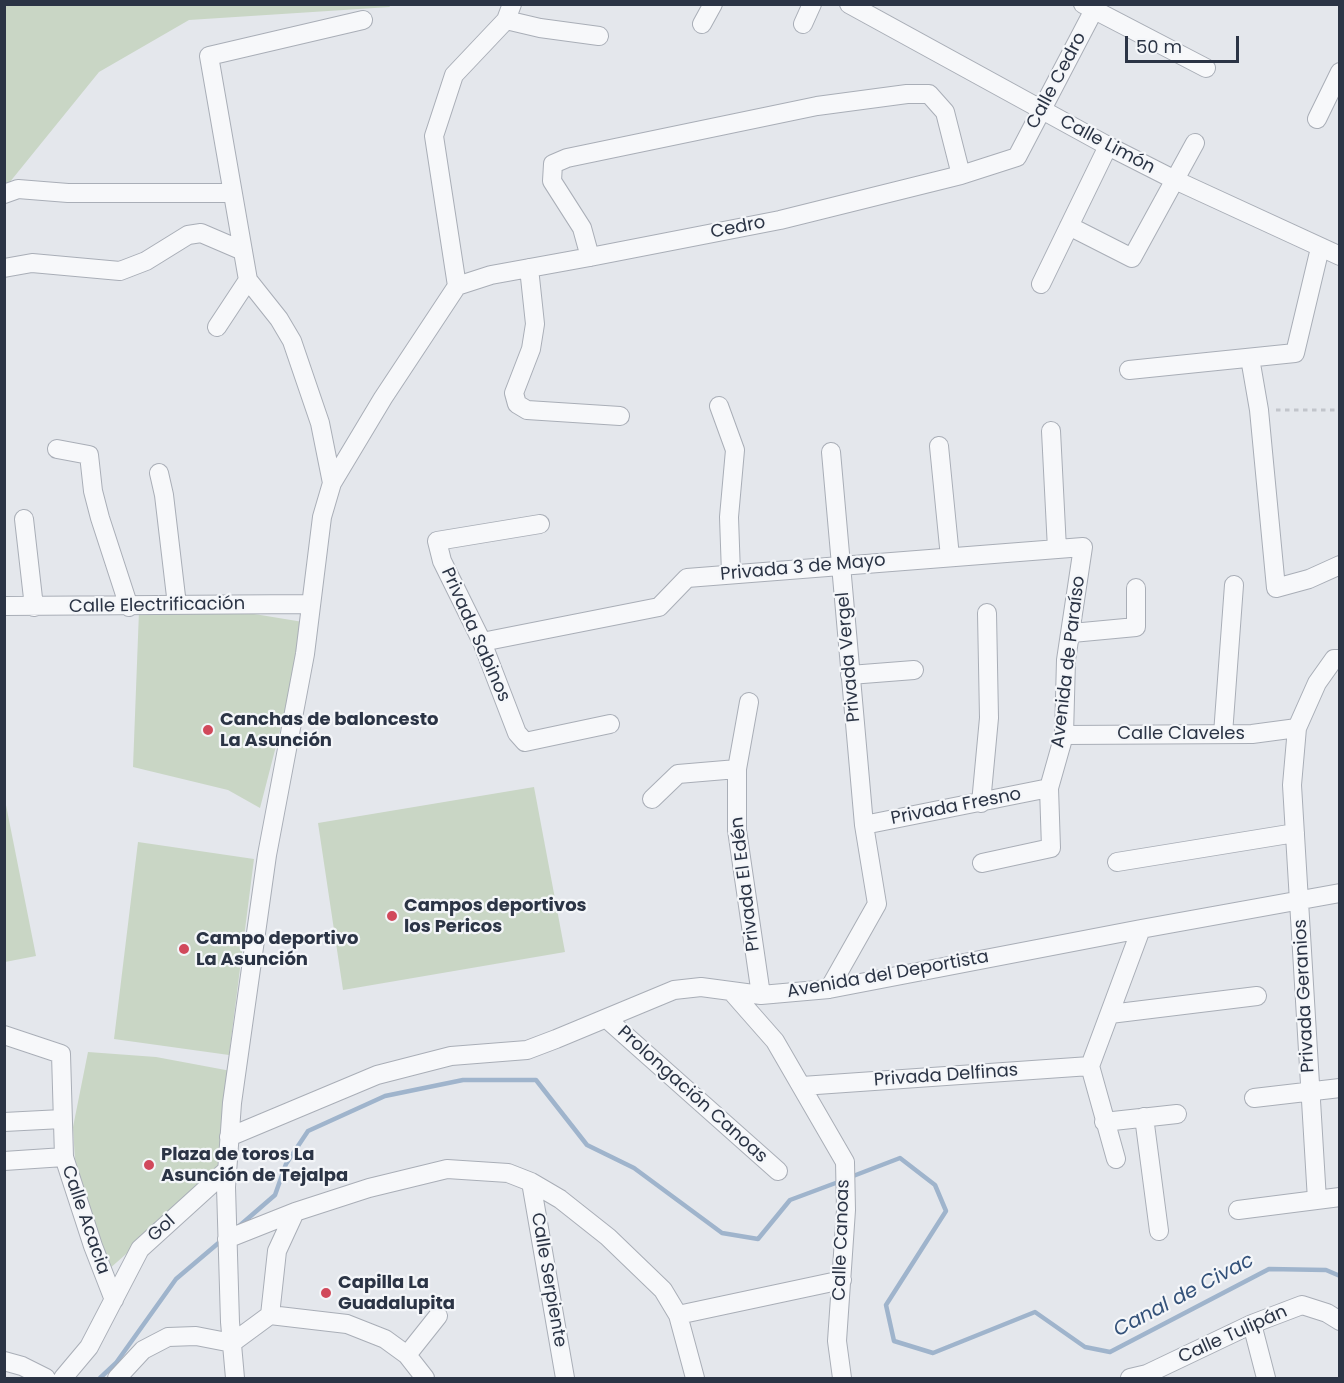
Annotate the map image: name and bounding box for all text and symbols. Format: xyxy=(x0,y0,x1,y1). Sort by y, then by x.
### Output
scale bar xyxy=(1128,24,1242,62)
street label: Calle Cedro xyxy=(1023,29,1091,133)
text: 50 m xyxy=(1136,34,1182,59)
street label: Calle Limón xyxy=(1056,111,1158,179)
street label: Cedro xyxy=(709,212,767,244)
street label: Privada 3 de Mayo xyxy=(719,550,887,586)
street label: Privada Sabinos xyxy=(436,564,514,706)
street label: Avenida de Paraíso xyxy=(1048,575,1090,749)
street label: Privada Vergel xyxy=(833,591,865,723)
street label: Calle Electrificación xyxy=(69,594,245,618)
place label: Canchas de baloncesto La Asunción xyxy=(220,709,438,752)
marker: Canchas de baloncesto La Asunción xyxy=(201,723,215,737)
street label: Calle Claveles xyxy=(1117,723,1245,745)
street label: Privada Fresno xyxy=(889,784,1023,830)
street label: Privada El Edén xyxy=(727,815,765,953)
place label: Campos deportivos los Pericos xyxy=(404,895,587,938)
marker: Campos deportivos los Pericos xyxy=(385,909,399,923)
street label: Privada Geranios xyxy=(1290,919,1320,1073)
place label: Campo deportivo La Asunción xyxy=(196,928,359,970)
marker: Campo deportivo La Asunción xyxy=(177,942,191,956)
street label: Avenida del Deportista xyxy=(785,947,991,1003)
street label: Prolongación Canoas xyxy=(613,1022,771,1168)
street label: Privada Delfinas xyxy=(873,1060,1019,1092)
place label: Plaza de toros La Asunción de Tejalpa xyxy=(161,1144,348,1186)
marker: Plaza de toros La Asunción de Tejalpa xyxy=(142,1158,156,1172)
street label: Calle Acacia xyxy=(56,1163,114,1277)
street label: Calle Canoas xyxy=(829,1179,855,1301)
street label: Gol xyxy=(144,1211,180,1247)
street label: Calle Serpiente xyxy=(526,1211,570,1349)
water label: Canal de Civac xyxy=(1110,1249,1258,1343)
place label: Capilla La Guadalupita xyxy=(338,1272,455,1314)
marker: Capilla La Guadalupita xyxy=(319,1286,333,1300)
street label: Calle Tulipán xyxy=(1175,1301,1291,1369)

